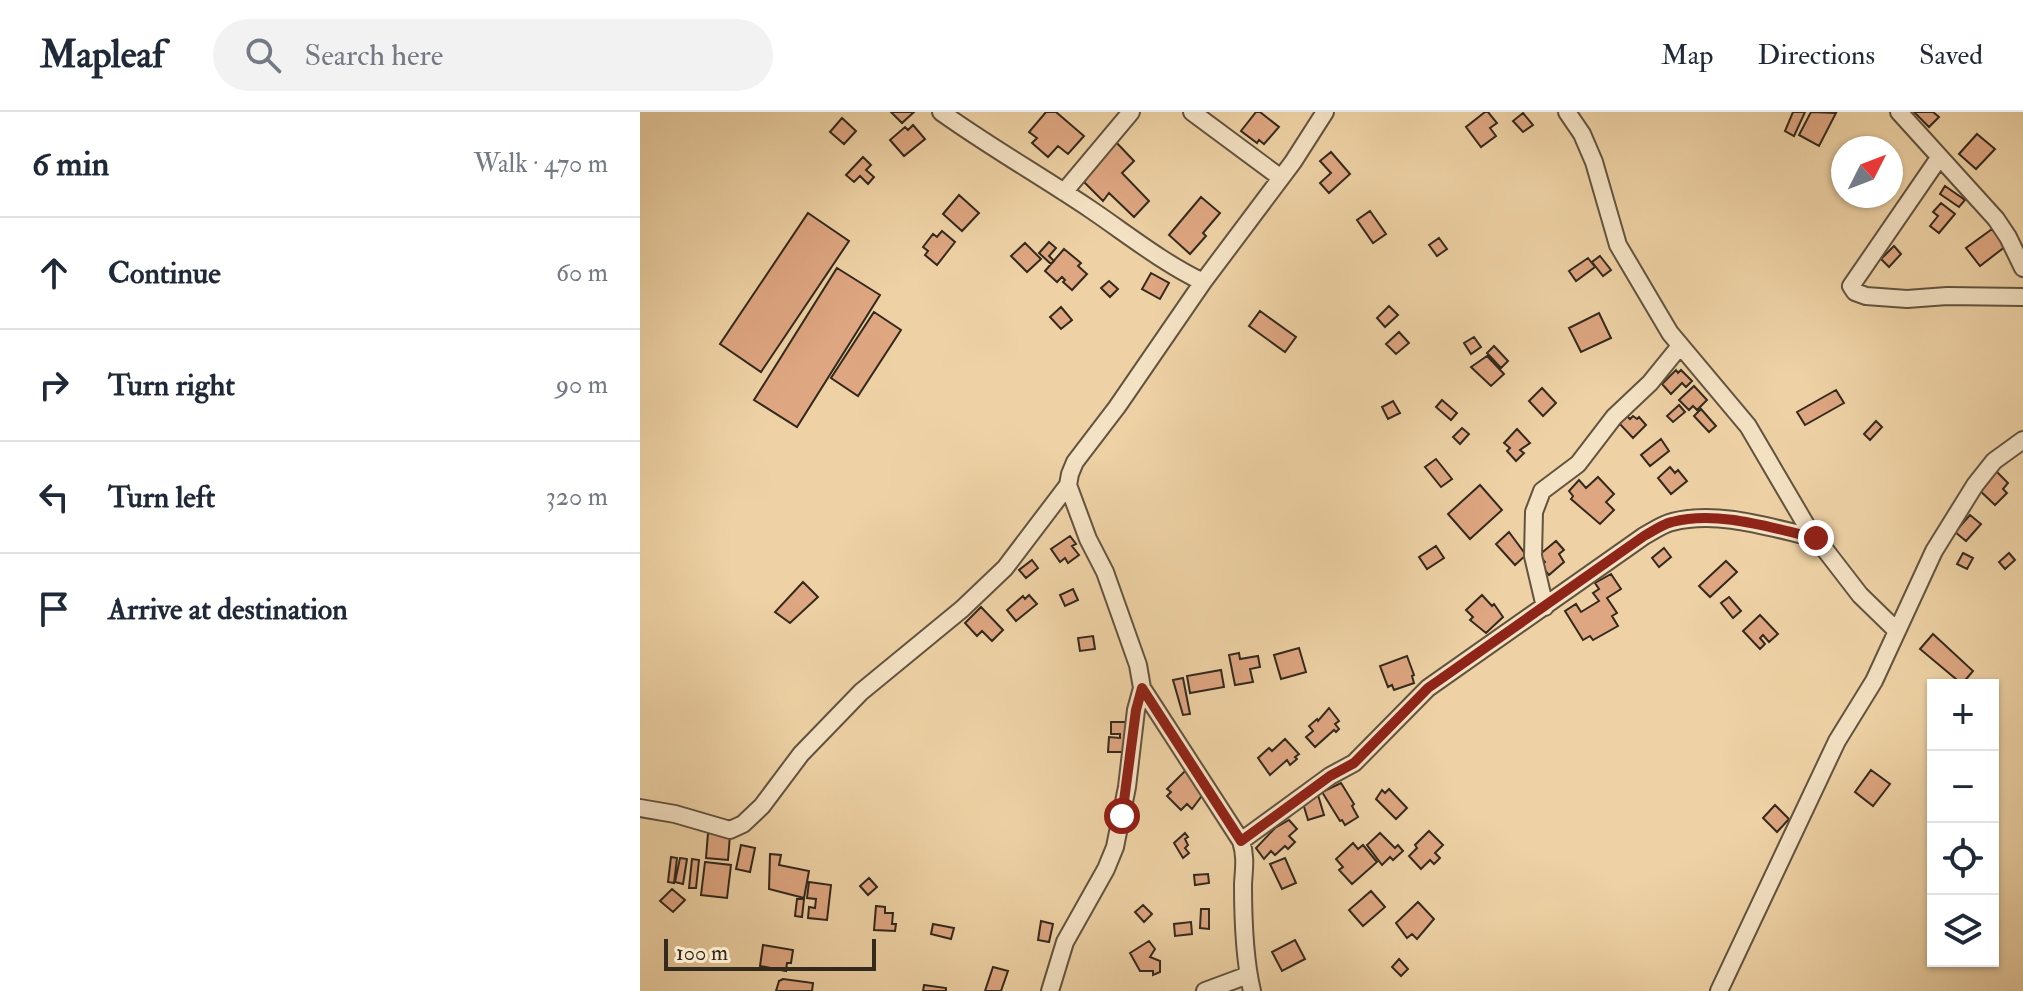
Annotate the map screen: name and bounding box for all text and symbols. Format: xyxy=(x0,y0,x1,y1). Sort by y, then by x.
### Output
search box xyxy=(213,19,773,91)
text: Mapleaf xyxy=(40,31,165,79)
icon: search xyxy=(241,33,285,77)
text: Search here xyxy=(305,37,443,74)
text: Map xyxy=(1661,38,1714,73)
text: Directions xyxy=(1758,38,1875,73)
text: Saved xyxy=(1919,38,1983,73)
north arrow xyxy=(1831,136,1903,208)
text: 6 min xyxy=(32,143,109,186)
text: Walk · 470 m xyxy=(474,148,608,180)
icon: ahead xyxy=(32,251,76,295)
text: Continue xyxy=(108,255,221,292)
text: 60 m xyxy=(556,257,608,289)
icon: right xyxy=(32,363,76,407)
text: Turn right xyxy=(108,367,235,404)
text: 90 m xyxy=(556,369,608,401)
icon: left xyxy=(32,475,76,519)
text: Turn left xyxy=(108,479,215,516)
text: 320 m xyxy=(546,481,608,513)
route end xyxy=(1798,520,1834,556)
icon: arrive xyxy=(32,587,76,631)
text: Arrive at destination xyxy=(108,591,348,628)
map controls xyxy=(1927,679,1999,967)
button: + xyxy=(1927,679,1999,751)
button: − xyxy=(1927,751,1999,823)
route start xyxy=(1104,798,1140,834)
button: locate xyxy=(1927,823,1999,895)
button: layers xyxy=(1927,895,1999,967)
scale bar xyxy=(664,935,876,971)
text: 100 m xyxy=(676,939,728,967)

